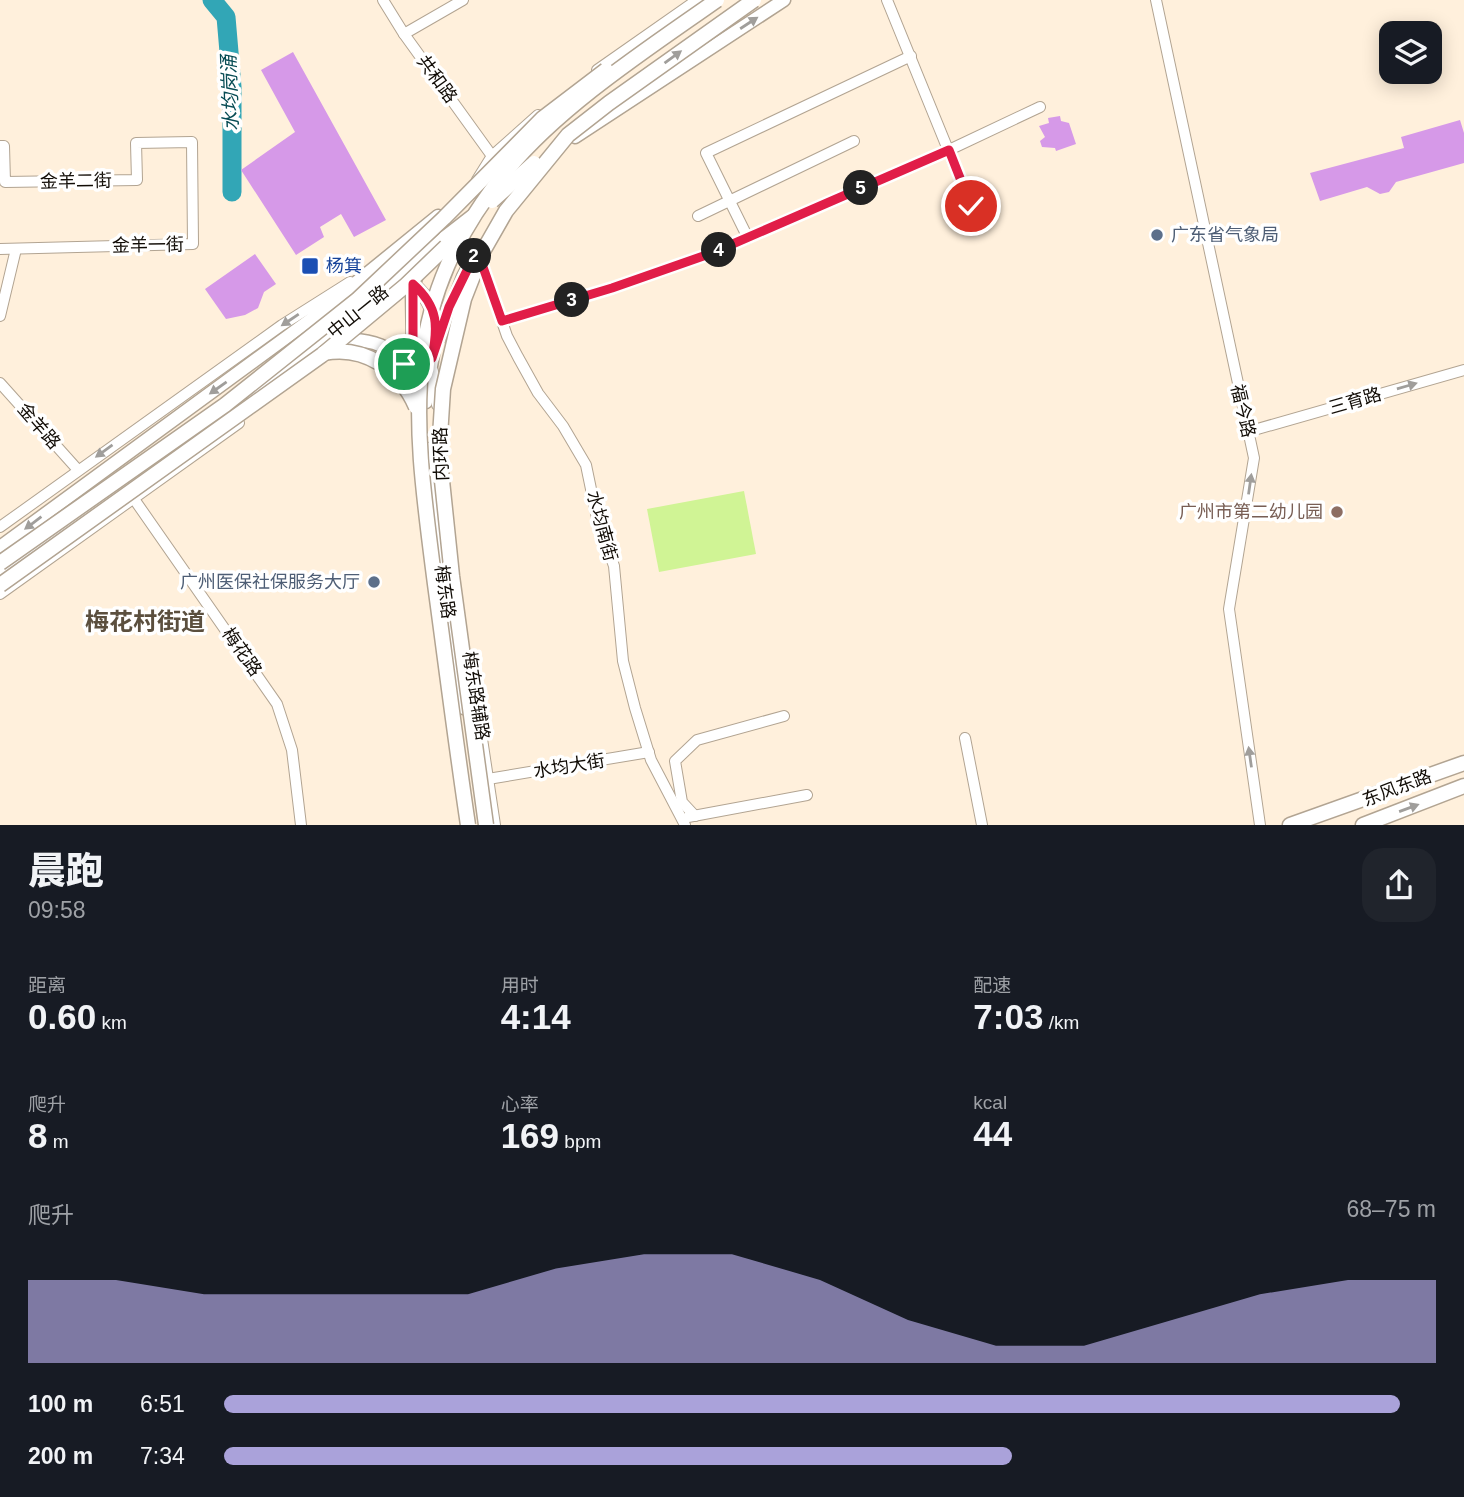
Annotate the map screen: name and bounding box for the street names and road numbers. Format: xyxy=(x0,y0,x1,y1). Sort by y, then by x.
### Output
street label: 共和路 xyxy=(413,51,461,107)
street label: 金羊二街 xyxy=(40,170,112,192)
street label: 金羊一街 xyxy=(112,234,184,256)
street label: 中山一路 xyxy=(324,282,392,342)
street label: 福今路 xyxy=(1227,382,1259,440)
street label: 三育路 xyxy=(1326,384,1384,418)
street label: 金羊路 xyxy=(14,399,64,453)
street label: 内环路 xyxy=(430,427,452,481)
street label: 水均南街 xyxy=(583,489,621,563)
street label: 梅东路 xyxy=(431,564,459,620)
street label: 梅花路 xyxy=(218,624,266,680)
street label: 梅东路辅路 xyxy=(459,650,493,742)
street label: 水均大街 xyxy=(532,750,606,782)
street label: 东风东路 xyxy=(1360,766,1434,810)

